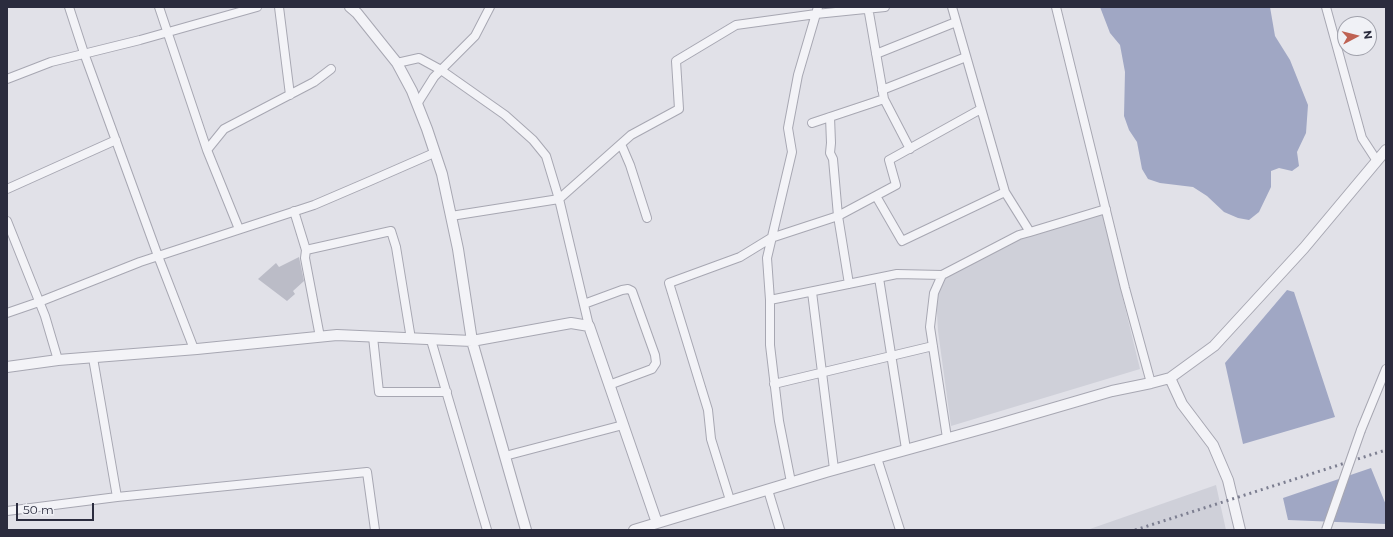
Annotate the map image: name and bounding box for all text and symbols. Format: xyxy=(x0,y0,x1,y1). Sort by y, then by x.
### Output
north arrow xyxy=(1337,16,1377,56)
text: N xyxy=(1360,29,1375,40)
scale bar xyxy=(18,495,96,521)
text: 50 m xyxy=(23,502,54,517)

